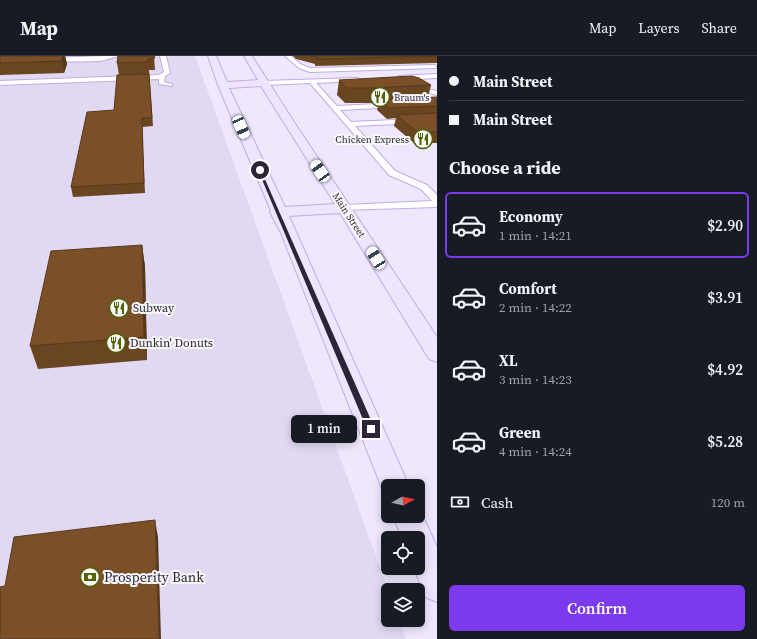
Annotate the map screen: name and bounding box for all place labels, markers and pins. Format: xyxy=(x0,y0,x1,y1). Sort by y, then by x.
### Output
restaurant icon: Braum's xyxy=(369,86,391,108)
place label: Braum's xyxy=(394,91,430,104)
restaurant icon: Chicken Express xyxy=(412,128,434,150)
place label: Chicken Express xyxy=(335,133,409,146)
restaurant icon: Subway xyxy=(108,297,130,319)
place label: Subway xyxy=(133,300,175,316)
restaurant icon: Dunkin' Donuts xyxy=(105,332,127,354)
place label: Dunkin' Donuts xyxy=(130,335,213,351)
bank icon: Prosperity Bank xyxy=(79,566,101,588)
place label: Prosperity Bank xyxy=(104,567,204,587)

